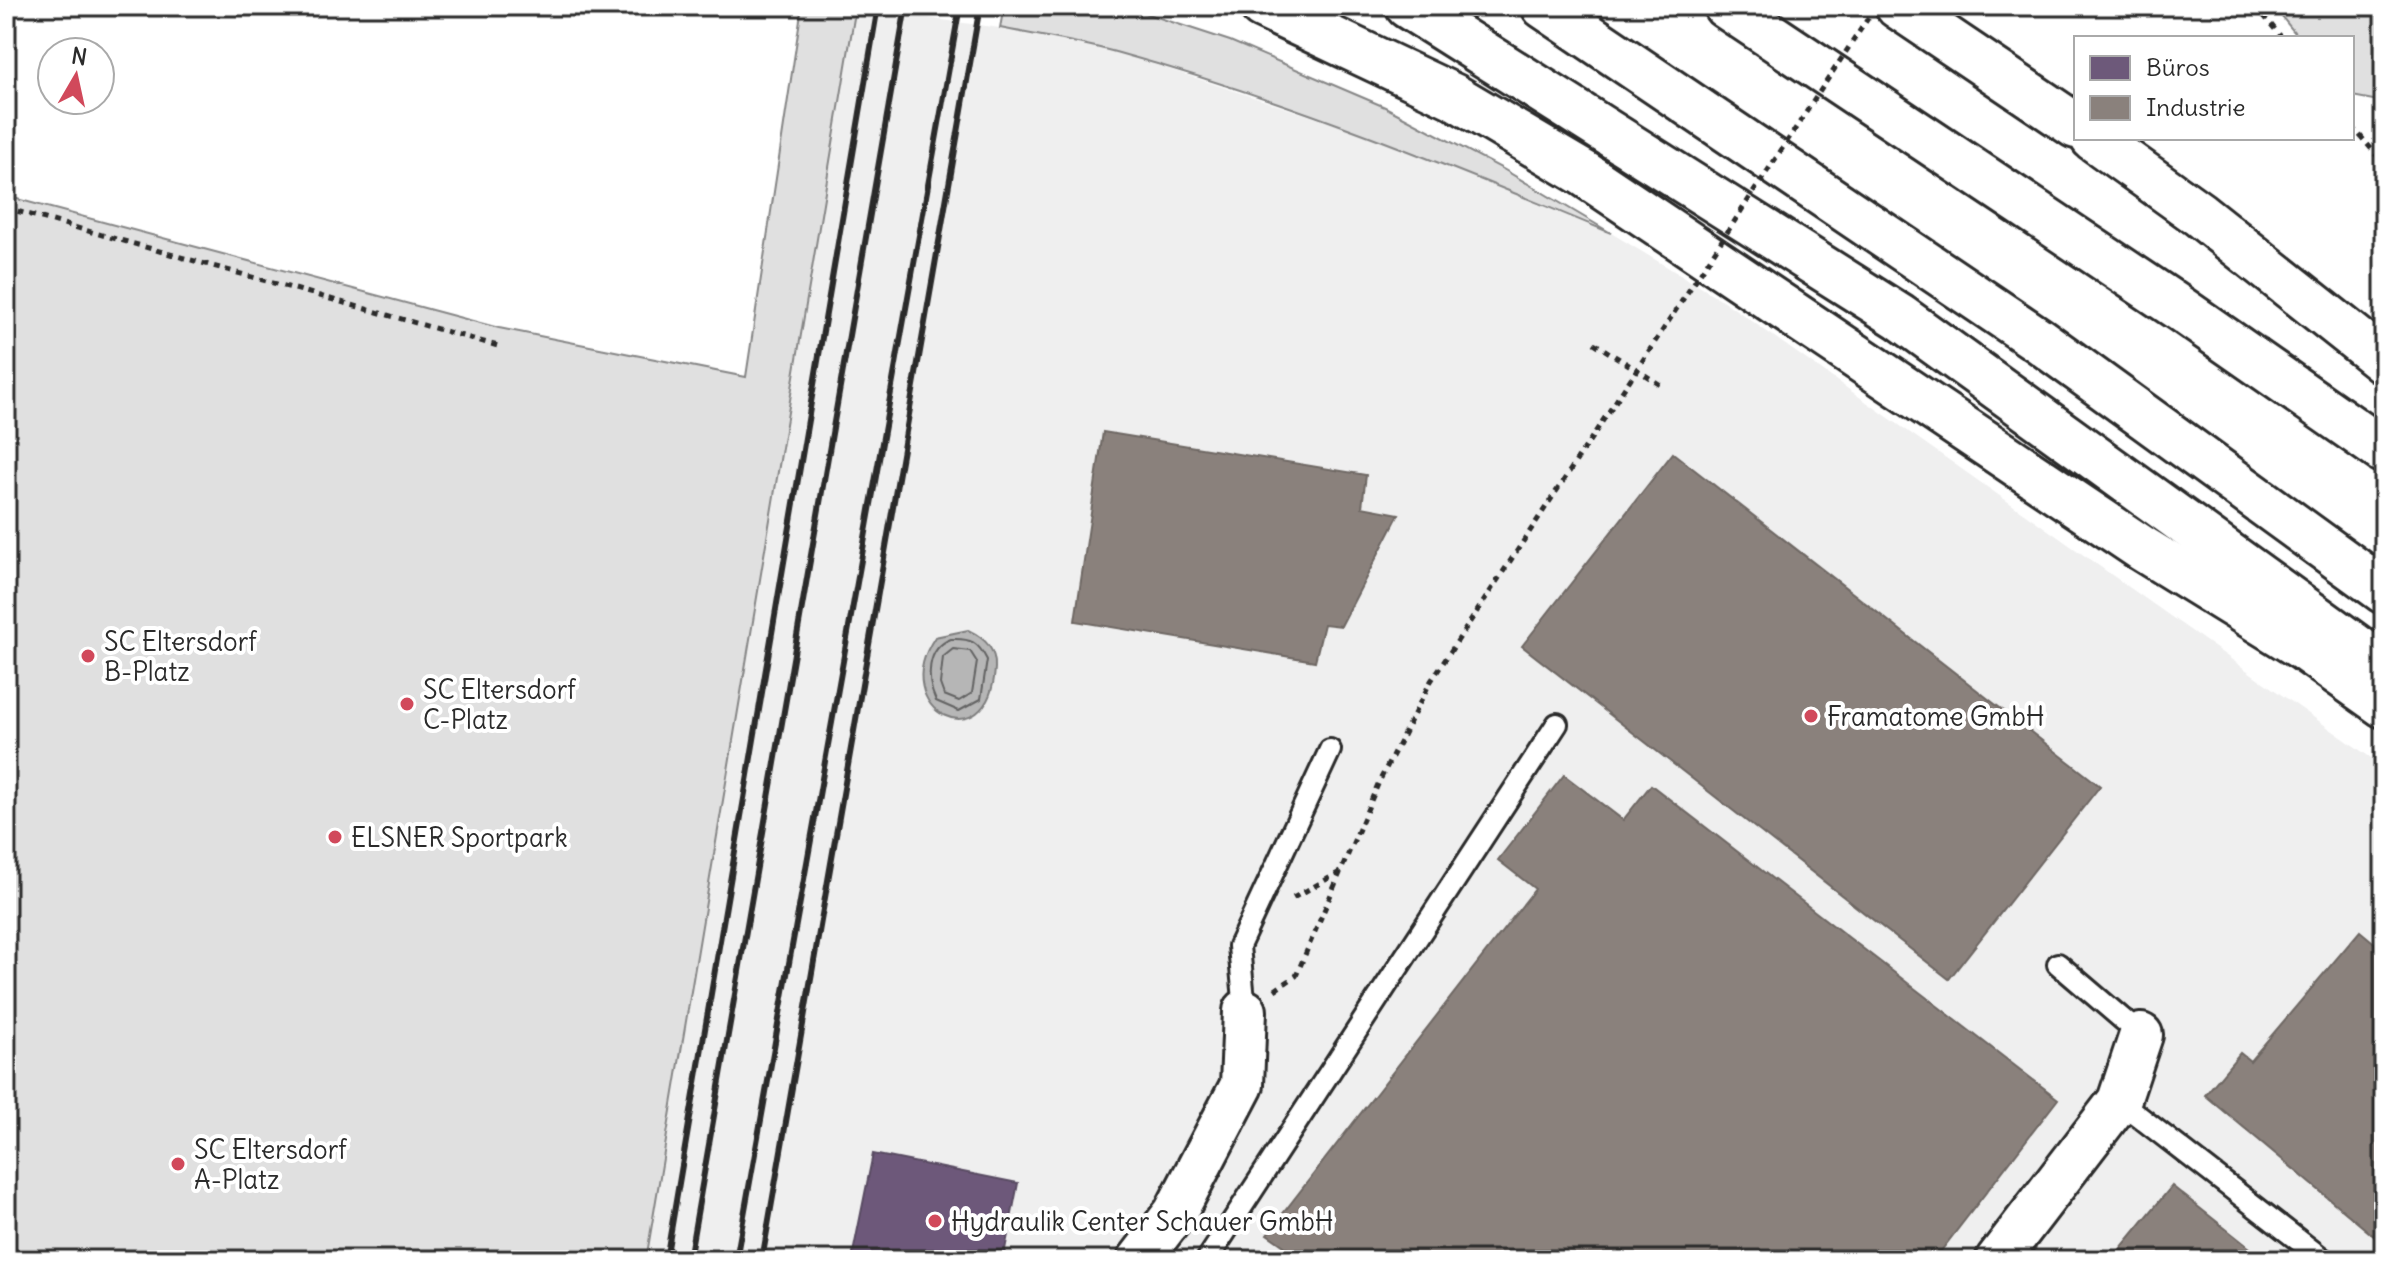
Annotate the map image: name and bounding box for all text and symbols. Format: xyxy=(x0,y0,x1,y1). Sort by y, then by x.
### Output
north arrow xyxy=(36,36,116,116)
legend xyxy=(2074,36,2354,140)
text: N xyxy=(69,41,89,71)
text: Büros xyxy=(2146,52,2210,82)
text: Industrie xyxy=(2146,92,2245,122)
place label: SC Eltersdorf B-Platz xyxy=(104,625,257,688)
marker: SC Eltersdorf B-Platz xyxy=(79,647,97,665)
place label: SC Eltersdorf C-Platz xyxy=(423,673,576,736)
marker: SC Eltersdorf C-Platz xyxy=(398,695,416,713)
place label: Framatome GmbH xyxy=(1827,700,2044,733)
marker: Framatome GmbH xyxy=(1802,707,1820,725)
place label: ELSNER Sportpark xyxy=(351,821,568,854)
marker: ELSNER Sportpark xyxy=(326,828,344,846)
place label: SC Eltersdorf A-Platz xyxy=(194,1133,347,1196)
marker: SC Eltersdorf A-Platz xyxy=(169,1155,187,1173)
place label: Hydraulik Center Schauer GmbH xyxy=(951,1205,1333,1238)
marker: Hydraulik Center Schauer GmbH xyxy=(926,1212,944,1230)

